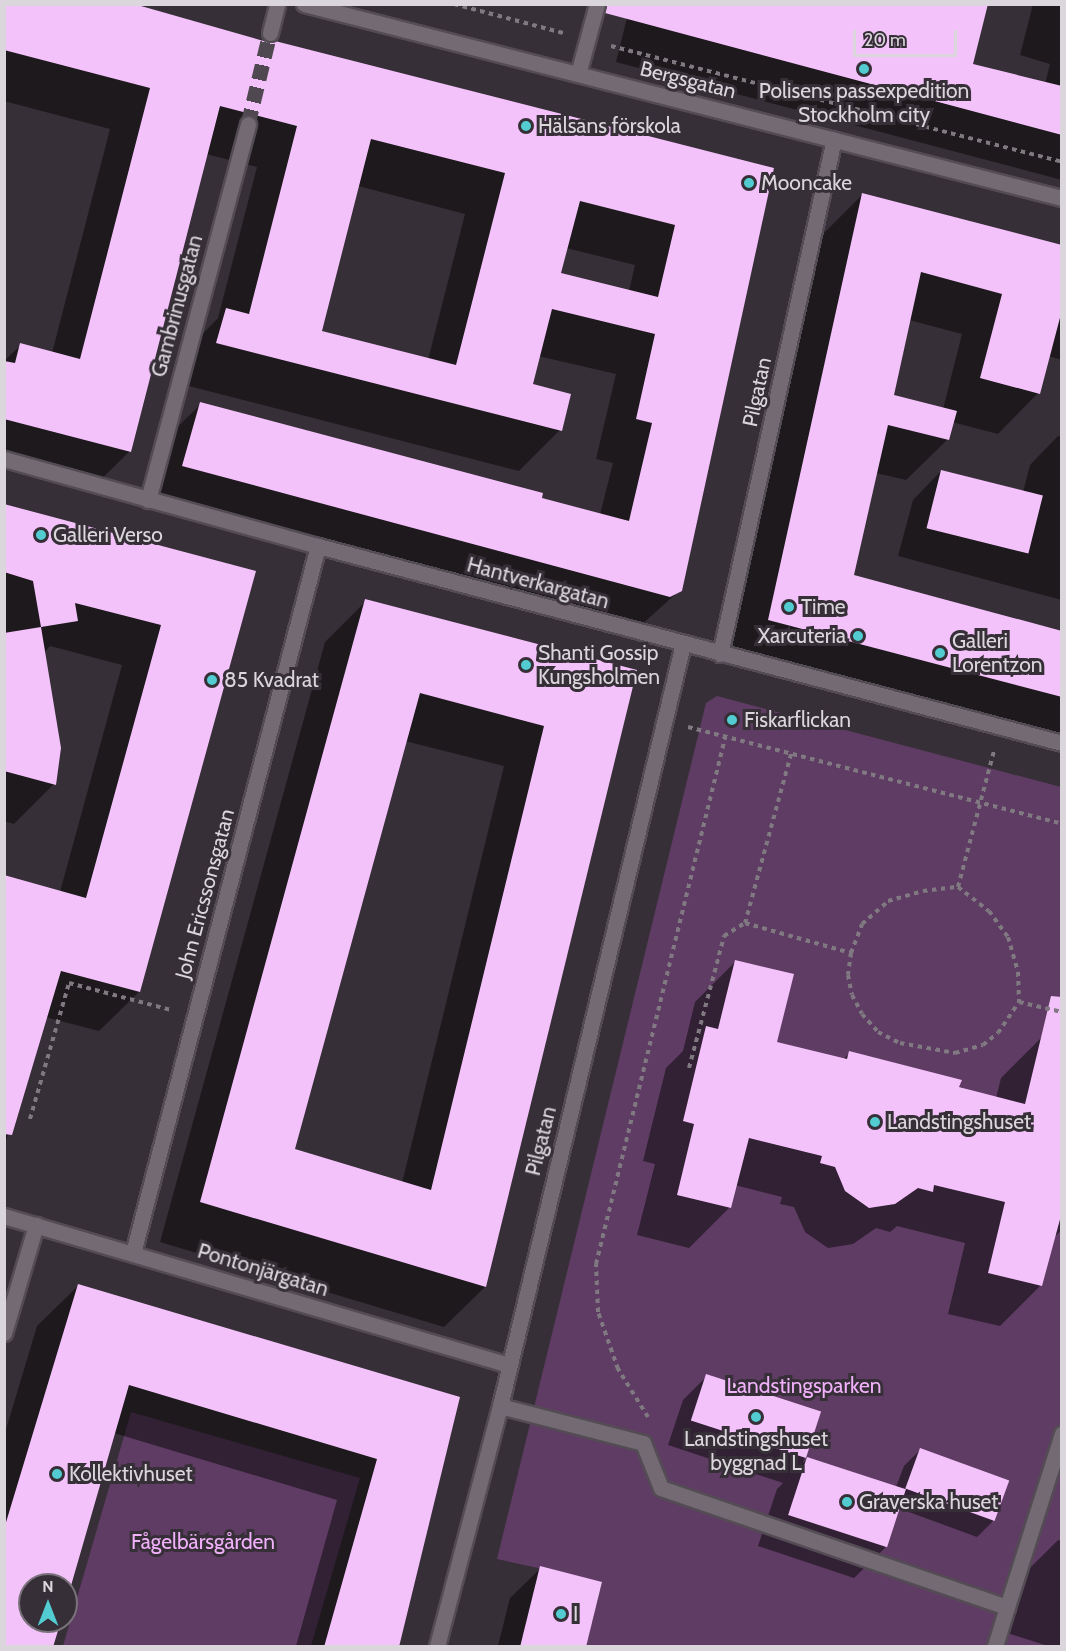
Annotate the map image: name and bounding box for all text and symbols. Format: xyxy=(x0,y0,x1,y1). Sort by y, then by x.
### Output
scale bar xyxy=(856,18,960,56)
text: 20 m xyxy=(864,29,906,51)
street label: Bergsgatan xyxy=(637,56,739,104)
marker: Polisens passexpedition Stockholm city xyxy=(857,62,871,76)
place label: Polisens passexpedition Stockholm city xyxy=(759,78,969,128)
place label: Hälsans förskola xyxy=(538,113,681,139)
marker: Hälsans förskola xyxy=(519,119,533,133)
place label: Mooncake xyxy=(761,170,852,196)
marker: Mooncake xyxy=(742,176,756,190)
street label: Gambrinusgatan xyxy=(146,232,208,380)
street label: Pilgatan xyxy=(737,355,777,429)
place label: Galleri Verso xyxy=(53,522,163,548)
marker: Galleri Verso xyxy=(34,528,48,542)
street label: Hantverkargatan xyxy=(464,552,612,614)
place label: Time xyxy=(801,594,846,620)
marker: Time xyxy=(782,600,796,614)
place label: Xarcuteria xyxy=(758,623,846,649)
place label: Galleri Lorentzon xyxy=(952,628,1043,678)
marker: Xarcuteria xyxy=(851,629,865,643)
place label: Shanti Gossip Kungsholmen xyxy=(538,640,660,690)
marker: Galleri Lorentzon xyxy=(933,646,947,660)
marker: Shanti Gossip Kungsholmen xyxy=(519,658,533,672)
place label: 85 Kvadrat xyxy=(224,667,319,693)
marker: 85 Kvadrat xyxy=(205,673,219,687)
place label: Fiskarflickan xyxy=(744,707,851,733)
marker: Fiskarflickan xyxy=(725,713,739,727)
street label: John Ericssonsgatan xyxy=(170,806,240,982)
street label: Pilgatan xyxy=(520,1104,562,1178)
place label: Landstingshuset xyxy=(887,1109,1031,1135)
marker: Landstingshuset xyxy=(868,1115,882,1129)
street label: Pontonjärgatan xyxy=(195,1238,331,1302)
park label: Landstingsparken xyxy=(727,1373,881,1399)
marker: Landstingshuset byggnad L xyxy=(749,1410,763,1424)
place label: Landstingshuset byggnad L xyxy=(684,1426,828,1476)
place label: Kollektivhuset xyxy=(69,1461,192,1487)
marker: Kollektivhuset xyxy=(50,1467,64,1481)
place label: Graverska huset xyxy=(859,1489,998,1515)
marker: Graverska huset xyxy=(840,1495,854,1509)
park label: Fågelbärsgården xyxy=(131,1529,275,1555)
north arrow xyxy=(18,1573,78,1633)
text: N xyxy=(42,1577,54,1596)
place label: I xyxy=(573,1601,578,1627)
marker: I xyxy=(554,1607,568,1621)

